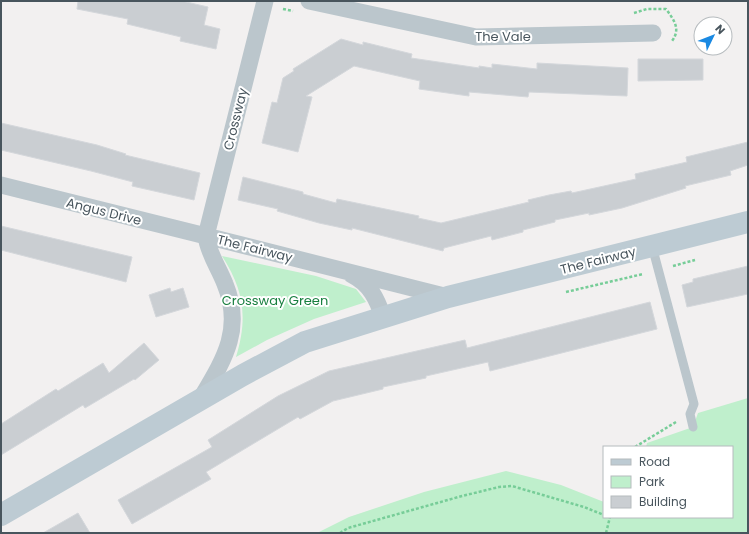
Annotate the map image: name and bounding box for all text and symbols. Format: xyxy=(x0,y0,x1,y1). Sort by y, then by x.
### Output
north arrow xyxy=(693,16,733,56)
text: N xyxy=(712,21,729,38)
street label: The Vale xyxy=(475,27,531,46)
street label: Crossway xyxy=(219,85,253,152)
street label: Angus Drive xyxy=(64,193,144,230)
street label: The Fairway xyxy=(215,230,295,267)
street label: The Fairway xyxy=(558,242,638,279)
park label: Crossway Green xyxy=(222,291,328,310)
legend xyxy=(603,446,733,518)
text: Road xyxy=(639,453,670,470)
text: Park xyxy=(639,473,666,490)
text: Building xyxy=(639,493,687,510)

